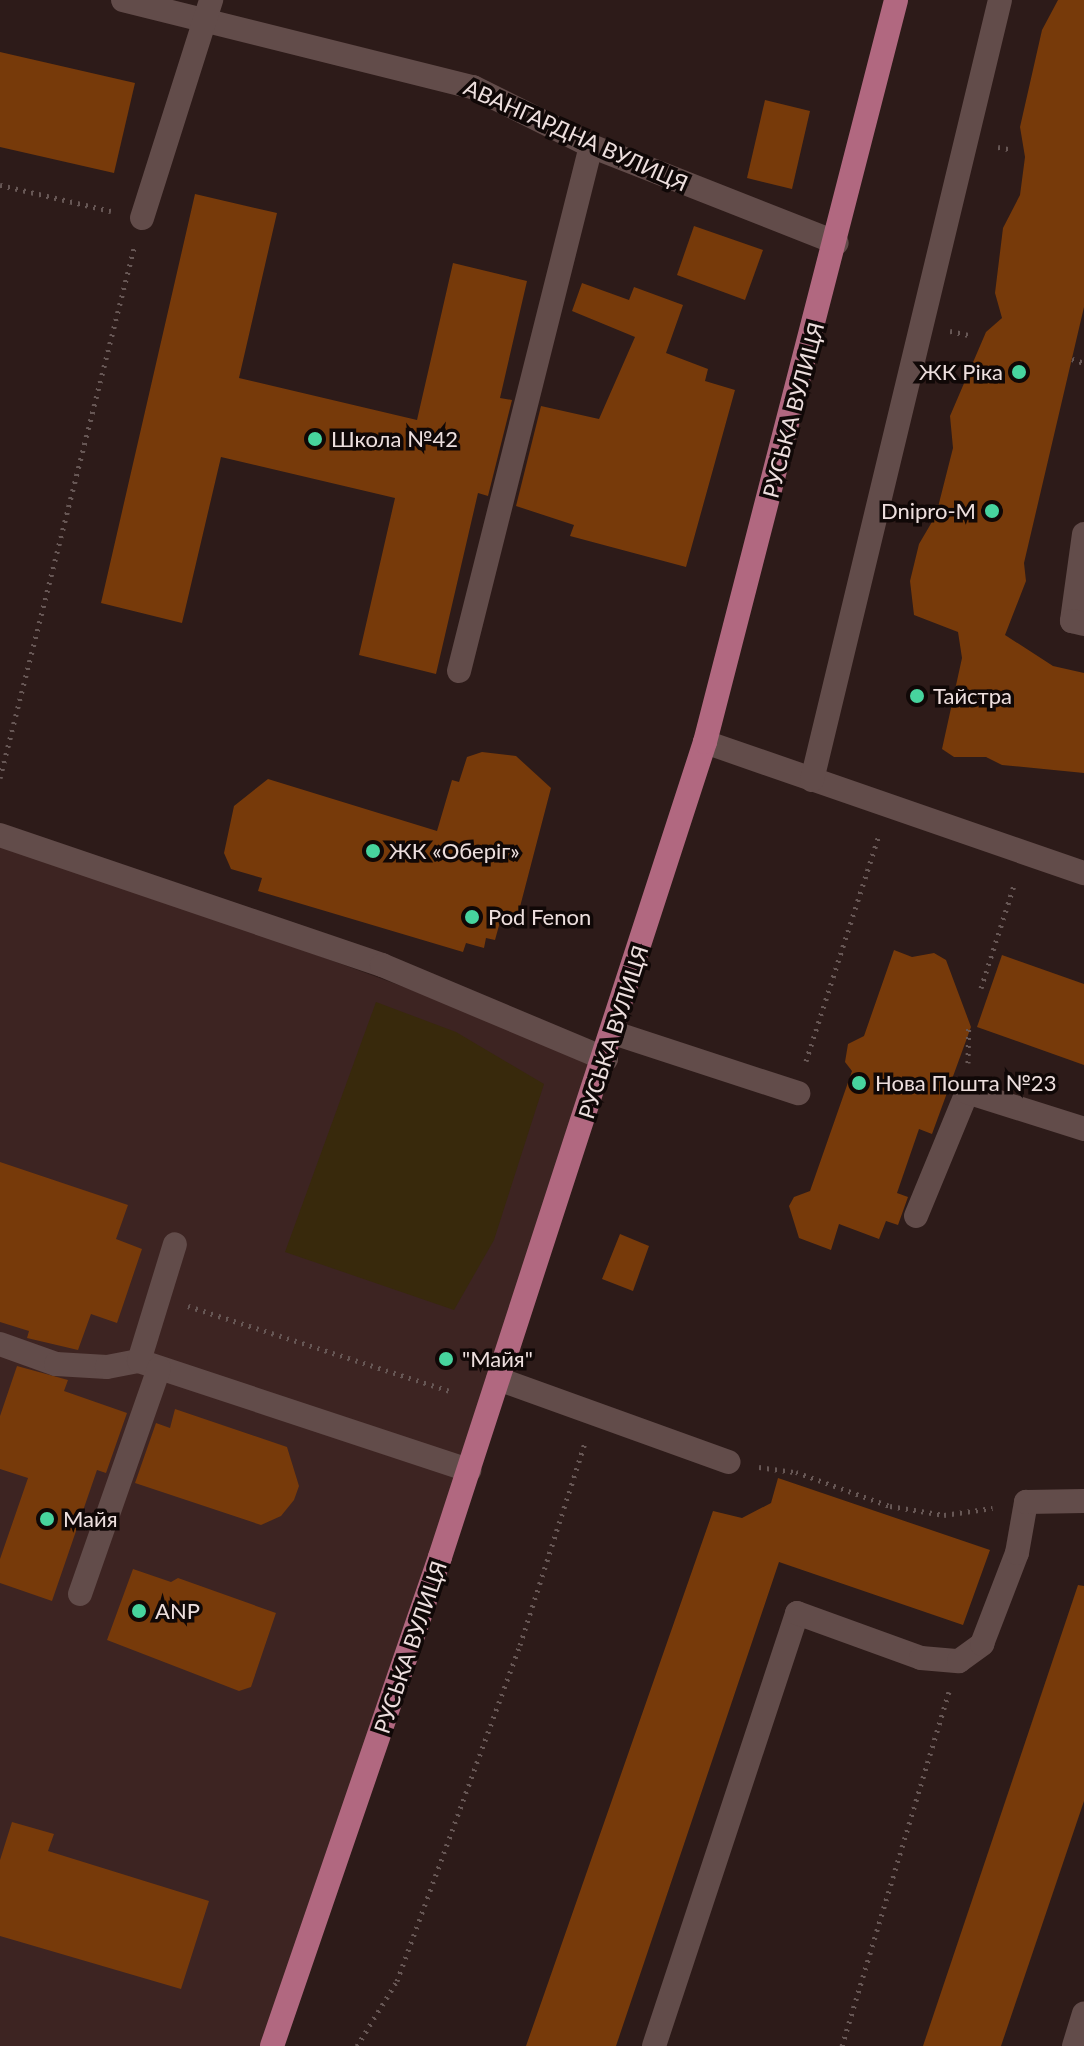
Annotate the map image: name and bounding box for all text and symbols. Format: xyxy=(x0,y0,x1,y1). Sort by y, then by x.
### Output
street label: АВАНГАРДНА ВУЛИЦЯ xyxy=(460,74,692,196)
street label: РУСЬКА ВУЛИЦЯ xyxy=(757,319,829,501)
place label: ЖК Ріка xyxy=(919,359,1003,385)
marker: ЖК Ріка xyxy=(1010,363,1028,381)
place label: Школа №42 xyxy=(331,426,458,452)
marker: Школа №42 xyxy=(306,430,324,448)
place label: Dnipro-M xyxy=(881,498,976,524)
marker: Dnipro-M xyxy=(983,502,1001,520)
place label: Тайстра xyxy=(933,683,1012,709)
marker: Тайстра xyxy=(908,687,926,705)
place label: ЖК «Оберіг» xyxy=(389,838,520,864)
marker: ЖК «Оберіг» xyxy=(364,842,382,860)
place label: Pod Fenon xyxy=(488,904,591,930)
marker: Pod Fenon xyxy=(463,908,481,926)
street label: РУСЬКА ВУЛИЦЯ xyxy=(573,942,653,1122)
place label: Нова Пошта №23 xyxy=(875,1070,1056,1096)
marker: Нова Пошта №23 xyxy=(850,1074,868,1092)
place label: "Майя" xyxy=(462,1346,533,1372)
marker: "Майя" xyxy=(437,1350,455,1368)
place label: Майя xyxy=(63,1506,118,1532)
marker: Майя xyxy=(38,1510,56,1528)
street label: РУСЬКА ВУЛИЦЯ xyxy=(368,1557,452,1737)
place label: ANP xyxy=(155,1598,200,1624)
marker: ANP xyxy=(130,1602,148,1620)

